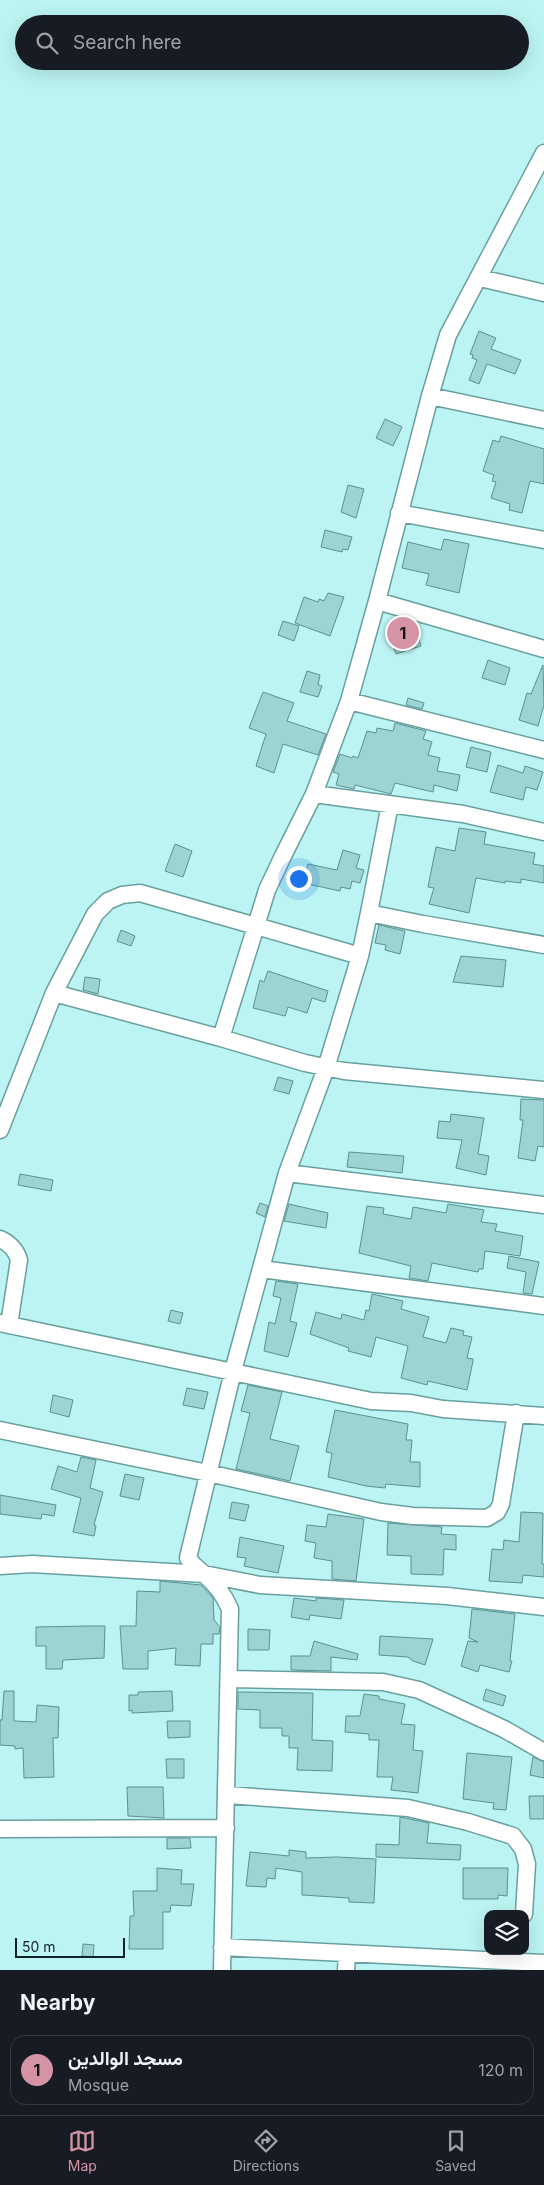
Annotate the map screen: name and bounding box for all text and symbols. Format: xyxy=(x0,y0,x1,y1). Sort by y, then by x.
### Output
search box xyxy=(15,15,529,70)
icon: search xyxy=(33,29,61,57)
text: Search here xyxy=(73,31,182,54)
pin: 1 xyxy=(387,614,419,652)
your location xyxy=(286,866,312,892)
map controls xyxy=(484,1910,529,1955)
button: layers xyxy=(484,1910,529,1955)
scale bar xyxy=(15,1935,125,1958)
text: 50 m xyxy=(22,1938,56,1955)
text: Nearby xyxy=(20,1990,95,2015)
text: مسجد الوالدين xyxy=(68,2047,183,2070)
text: 1 xyxy=(34,2060,40,2080)
text: 120 m xyxy=(478,2060,523,2080)
text: Mosque xyxy=(68,2075,129,2095)
tab: Map xyxy=(68,2127,97,2174)
tab: Directions xyxy=(233,2127,299,2174)
tab: Saved xyxy=(435,2127,476,2174)

